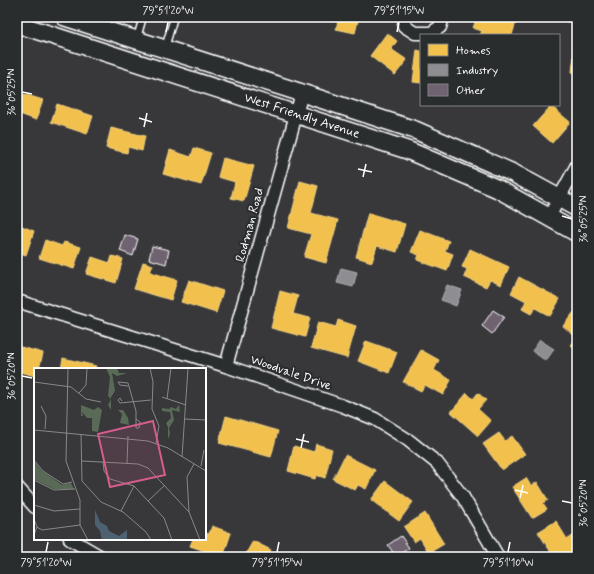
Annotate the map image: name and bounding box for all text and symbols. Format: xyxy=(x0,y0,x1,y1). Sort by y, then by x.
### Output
text: 79°51'20"W xyxy=(142,4,194,18)
text: 79°51'15"W xyxy=(374,4,424,18)
legend xyxy=(420,34,560,106)
text: Homes xyxy=(456,43,491,59)
text: Industry xyxy=(456,63,498,79)
text: 36°05'25"N xyxy=(5,68,19,116)
text: Other xyxy=(456,83,485,99)
street label: West Friendly Avenue xyxy=(242,89,362,143)
street label: Rodman Road xyxy=(232,186,268,264)
text: 36°05'25"N xyxy=(577,195,591,243)
street label: Woodvale Drive xyxy=(248,351,334,395)
text: 36°05'20"N xyxy=(5,352,19,400)
inset map xyxy=(34,368,206,540)
text: 36°05'20"N xyxy=(577,479,591,527)
text: 79°51'20"W xyxy=(20,556,72,570)
text: 79°51'15"W xyxy=(252,556,302,570)
text: 79°51'10"W xyxy=(483,556,533,570)

